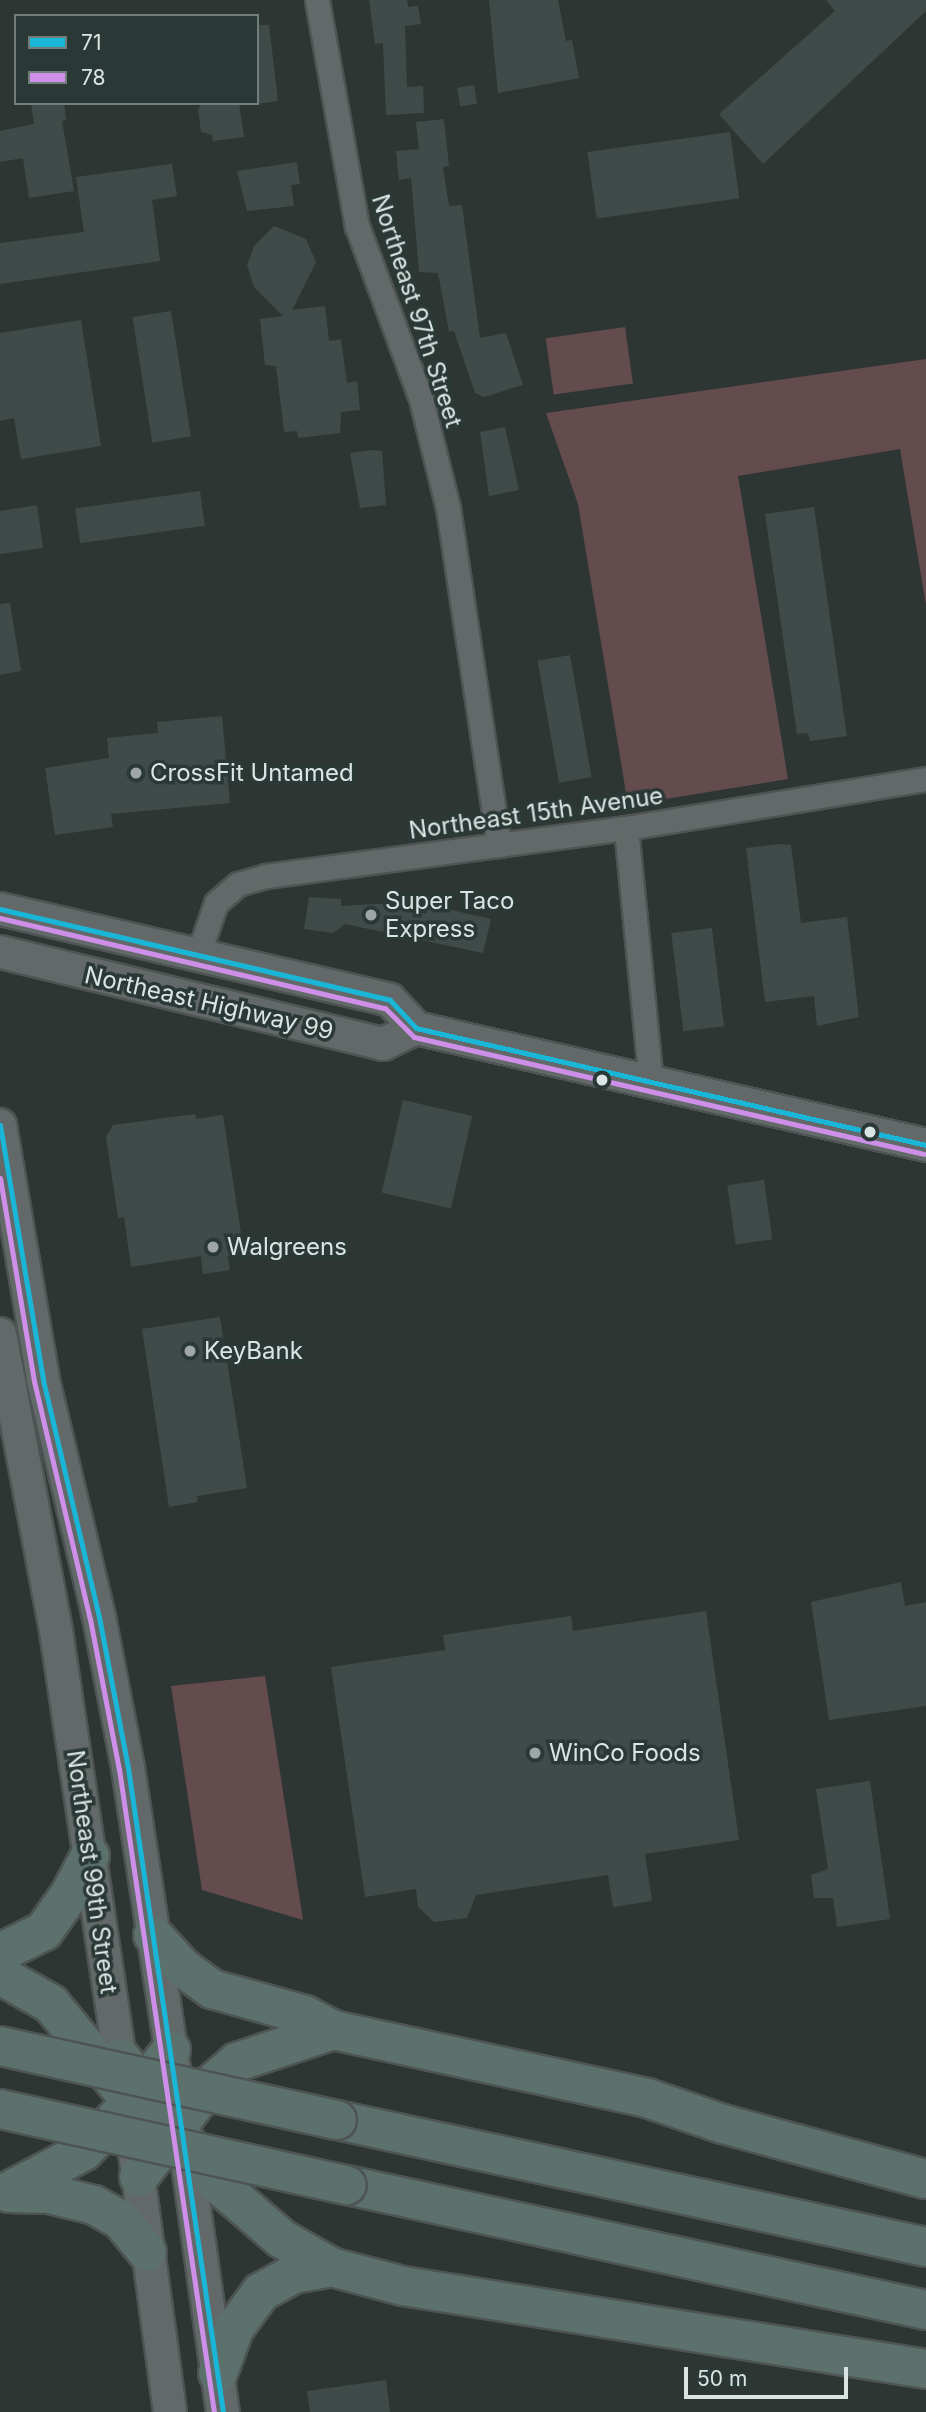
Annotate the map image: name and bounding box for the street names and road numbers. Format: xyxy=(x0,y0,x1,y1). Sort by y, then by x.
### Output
street label: Northeast 97th Street xyxy=(366,191,468,431)
street label: Northeast 15th Avenue xyxy=(407,781,665,845)
street label: Northeast Highway 99 xyxy=(82,960,336,1046)
street label: Northeast 99th Street xyxy=(61,1748,123,1996)

